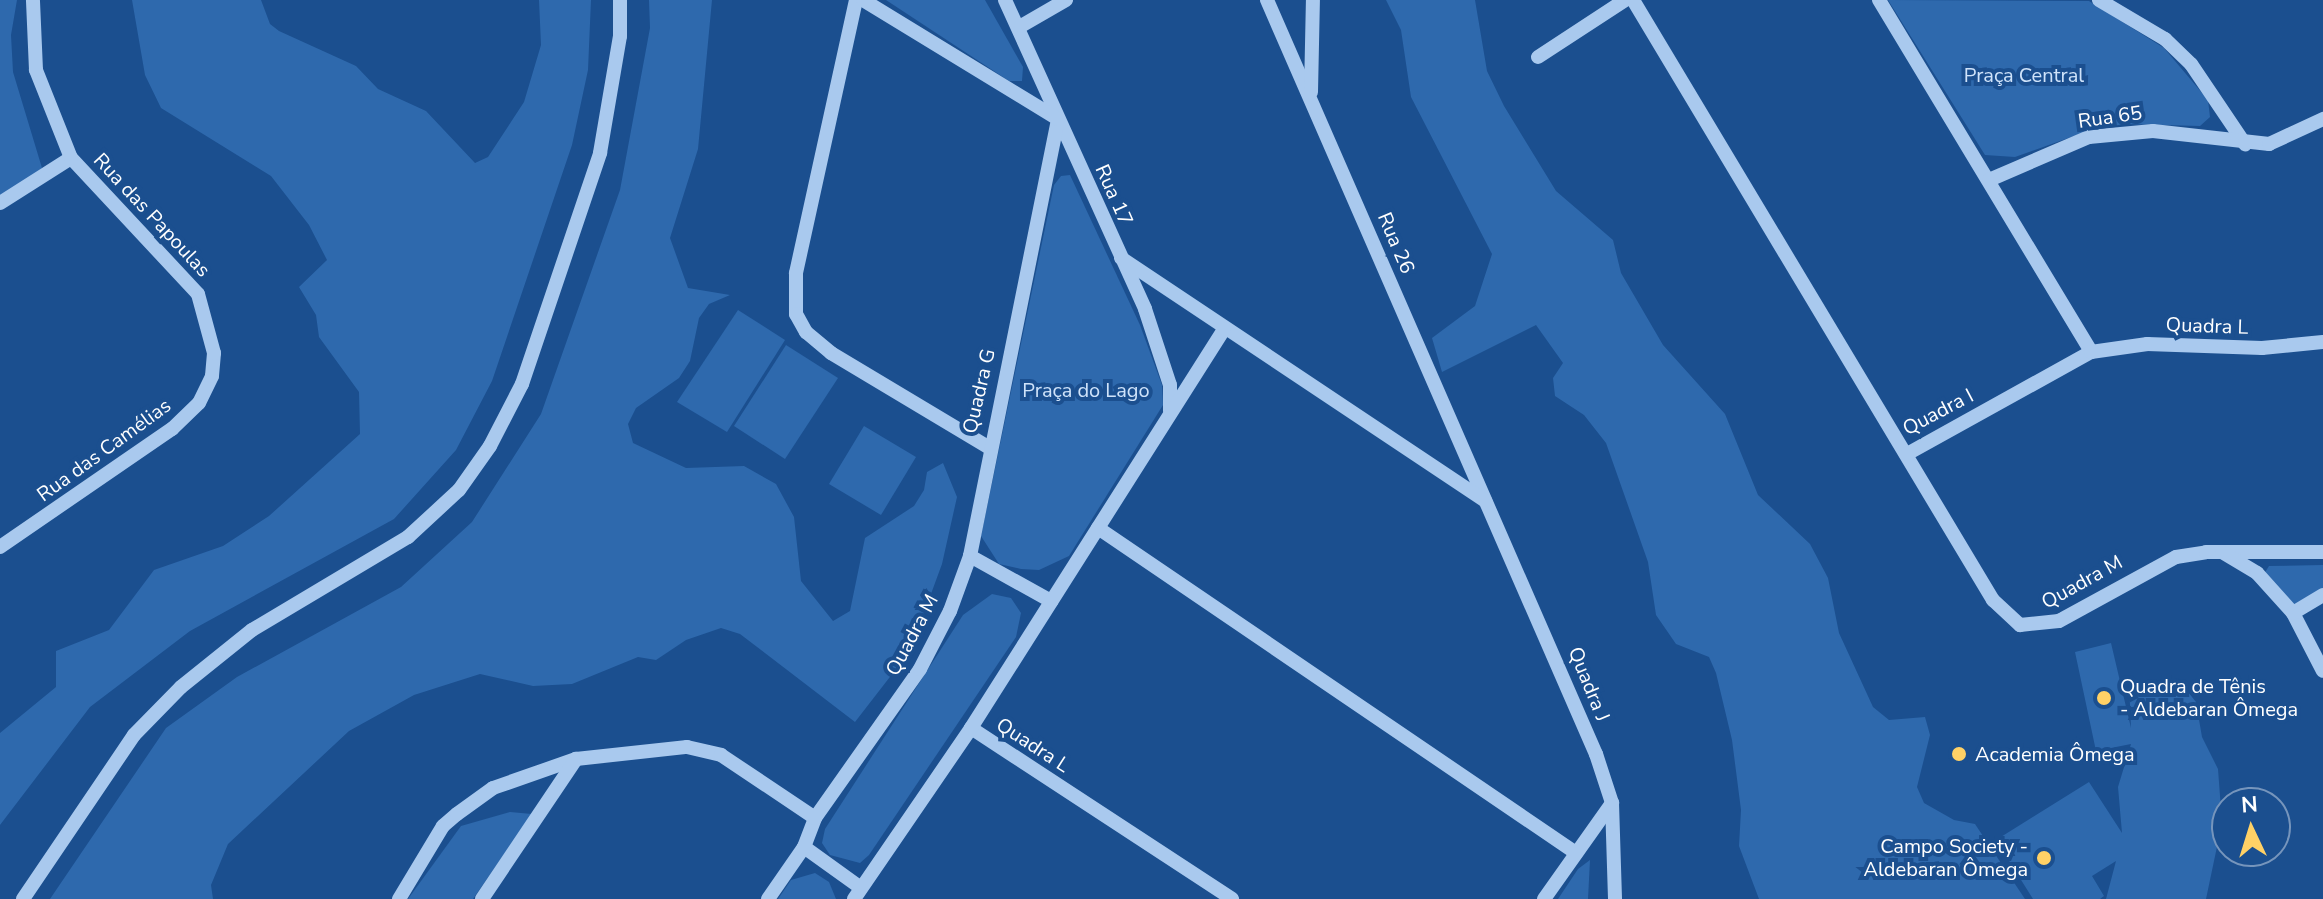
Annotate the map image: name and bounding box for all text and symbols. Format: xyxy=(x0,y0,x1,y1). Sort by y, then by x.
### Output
park label: Praça Central xyxy=(1964,63,2084,87)
street label: Rua 65 xyxy=(2076,101,2144,133)
street label: Rua das Papoulas xyxy=(89,148,215,282)
street label: Rua 17 xyxy=(1090,161,1138,229)
street label: Rua 26 xyxy=(1372,209,1420,277)
street label: Quadra L xyxy=(2165,313,2249,339)
street label: Quadra G xyxy=(958,346,1000,436)
park label: Praça do Lago xyxy=(1022,378,1150,402)
street label: Quadra I xyxy=(1898,383,1978,441)
street label: Rua das Camélias xyxy=(32,393,176,507)
street label: Quadra M xyxy=(2037,550,2127,614)
street label: Quadra M xyxy=(881,590,943,680)
street label: Quadra J xyxy=(1563,643,1615,725)
place label: Quadra de Tênis - Aldebaran Ômega xyxy=(2120,674,2298,721)
marker: Quadra de Tênis - Aldebaran Ômega xyxy=(2095,689,2113,707)
street label: Quadra L xyxy=(992,712,1074,778)
place label: Academia Ômega xyxy=(1975,742,2134,766)
marker: Academia Ômega xyxy=(1950,745,1968,763)
north arrow xyxy=(2211,787,2291,867)
text: N xyxy=(2240,790,2259,821)
place label: Campo Society - Aldebaran Ômega xyxy=(1863,834,2028,881)
marker: Campo Society - Aldebaran Ômega xyxy=(2035,849,2053,867)

